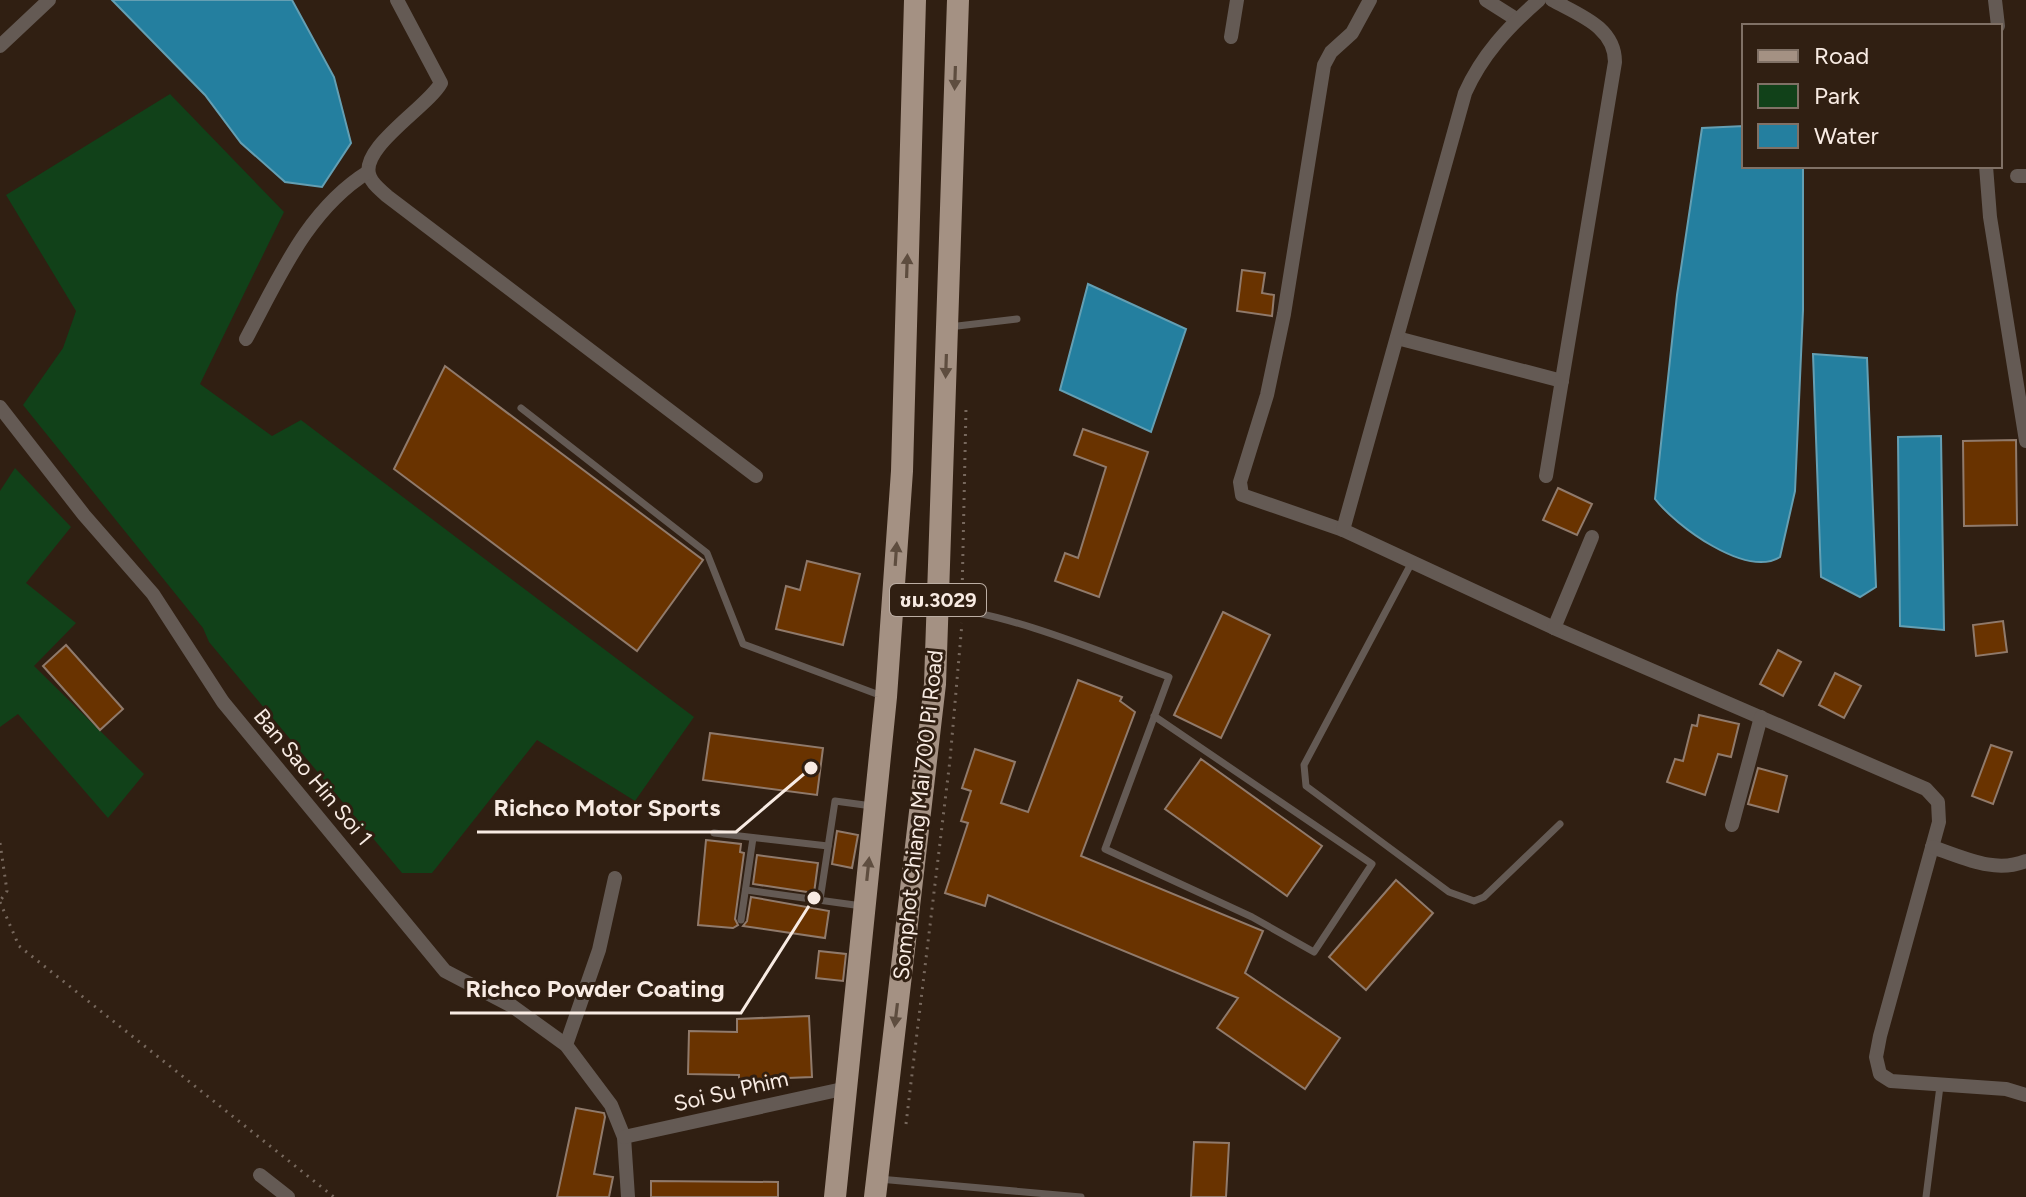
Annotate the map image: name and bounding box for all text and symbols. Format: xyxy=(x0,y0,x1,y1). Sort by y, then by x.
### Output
legend xyxy=(1742,24,2002,168)
text: Road xyxy=(1814,41,1869,70)
one-way arrow xyxy=(949,66,962,91)
text: Park xyxy=(1814,81,1860,110)
text: Water xyxy=(1814,121,1879,150)
one-way arrow xyxy=(900,253,913,278)
one-way arrow xyxy=(940,354,952,379)
one-way arrow xyxy=(890,541,903,566)
road number: ชม.3029 xyxy=(890,584,986,616)
street label: Somphot Chiang Mai 700 Pi Road xyxy=(887,649,949,981)
street label: Ban Sao Hin Soi 1 xyxy=(248,703,378,851)
callout: Richco Motor Sports xyxy=(477,784,736,832)
text: Richco Motor Sports xyxy=(494,793,720,822)
one-way arrow xyxy=(861,856,874,881)
callout: Richco Powder Coating xyxy=(450,965,741,1013)
text: Richco Powder Coating xyxy=(465,974,725,1003)
one-way arrow xyxy=(889,1003,902,1028)
street label: Soi Su Phim xyxy=(671,1065,791,1117)

